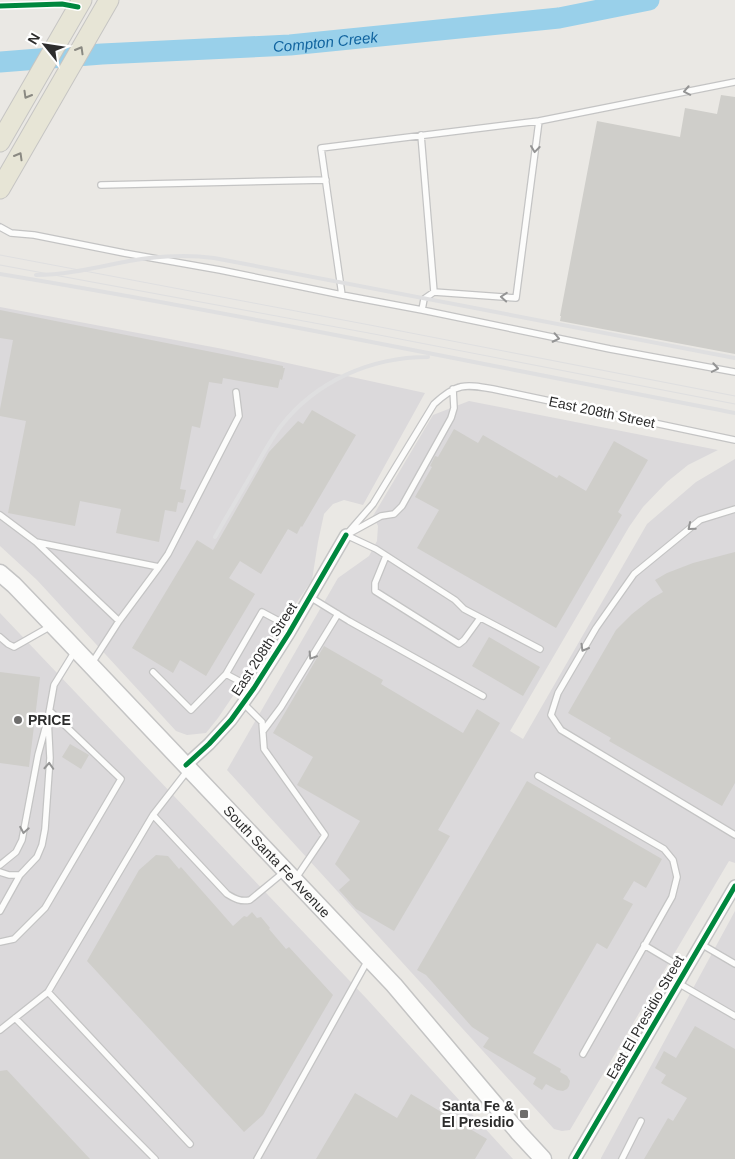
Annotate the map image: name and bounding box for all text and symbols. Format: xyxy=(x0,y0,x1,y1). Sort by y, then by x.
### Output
north arrow xyxy=(20,20,70,70)
water label: Compton Creek xyxy=(273,28,380,54)
text: N xyxy=(24,30,43,47)
one-way arrow xyxy=(73,47,83,56)
one-way arrow xyxy=(683,86,692,96)
one-way arrow xyxy=(23,90,33,99)
one-way arrow xyxy=(530,145,541,153)
one-way arrow xyxy=(13,152,23,161)
one-way arrow xyxy=(500,292,508,303)
one-way arrow xyxy=(551,332,560,343)
one-way arrow xyxy=(711,363,720,373)
street label: East 208th Street xyxy=(547,393,657,431)
one-way arrow xyxy=(687,522,696,531)
street label: East 208th Street xyxy=(228,599,300,699)
one-way arrow xyxy=(581,642,591,651)
one-way arrow xyxy=(309,650,319,659)
place label: PRICE xyxy=(28,712,71,728)
marker: PRICE xyxy=(12,714,24,726)
one-way arrow xyxy=(44,762,55,770)
street label: South Santa Fe Avenue xyxy=(220,802,334,921)
one-way arrow xyxy=(19,826,29,835)
street label: East El Presidio Street xyxy=(603,952,687,1082)
place label: Santa Fe & El Presidio xyxy=(442,1098,514,1130)
marker: Santa Fe & El Presidio xyxy=(518,1108,530,1120)

